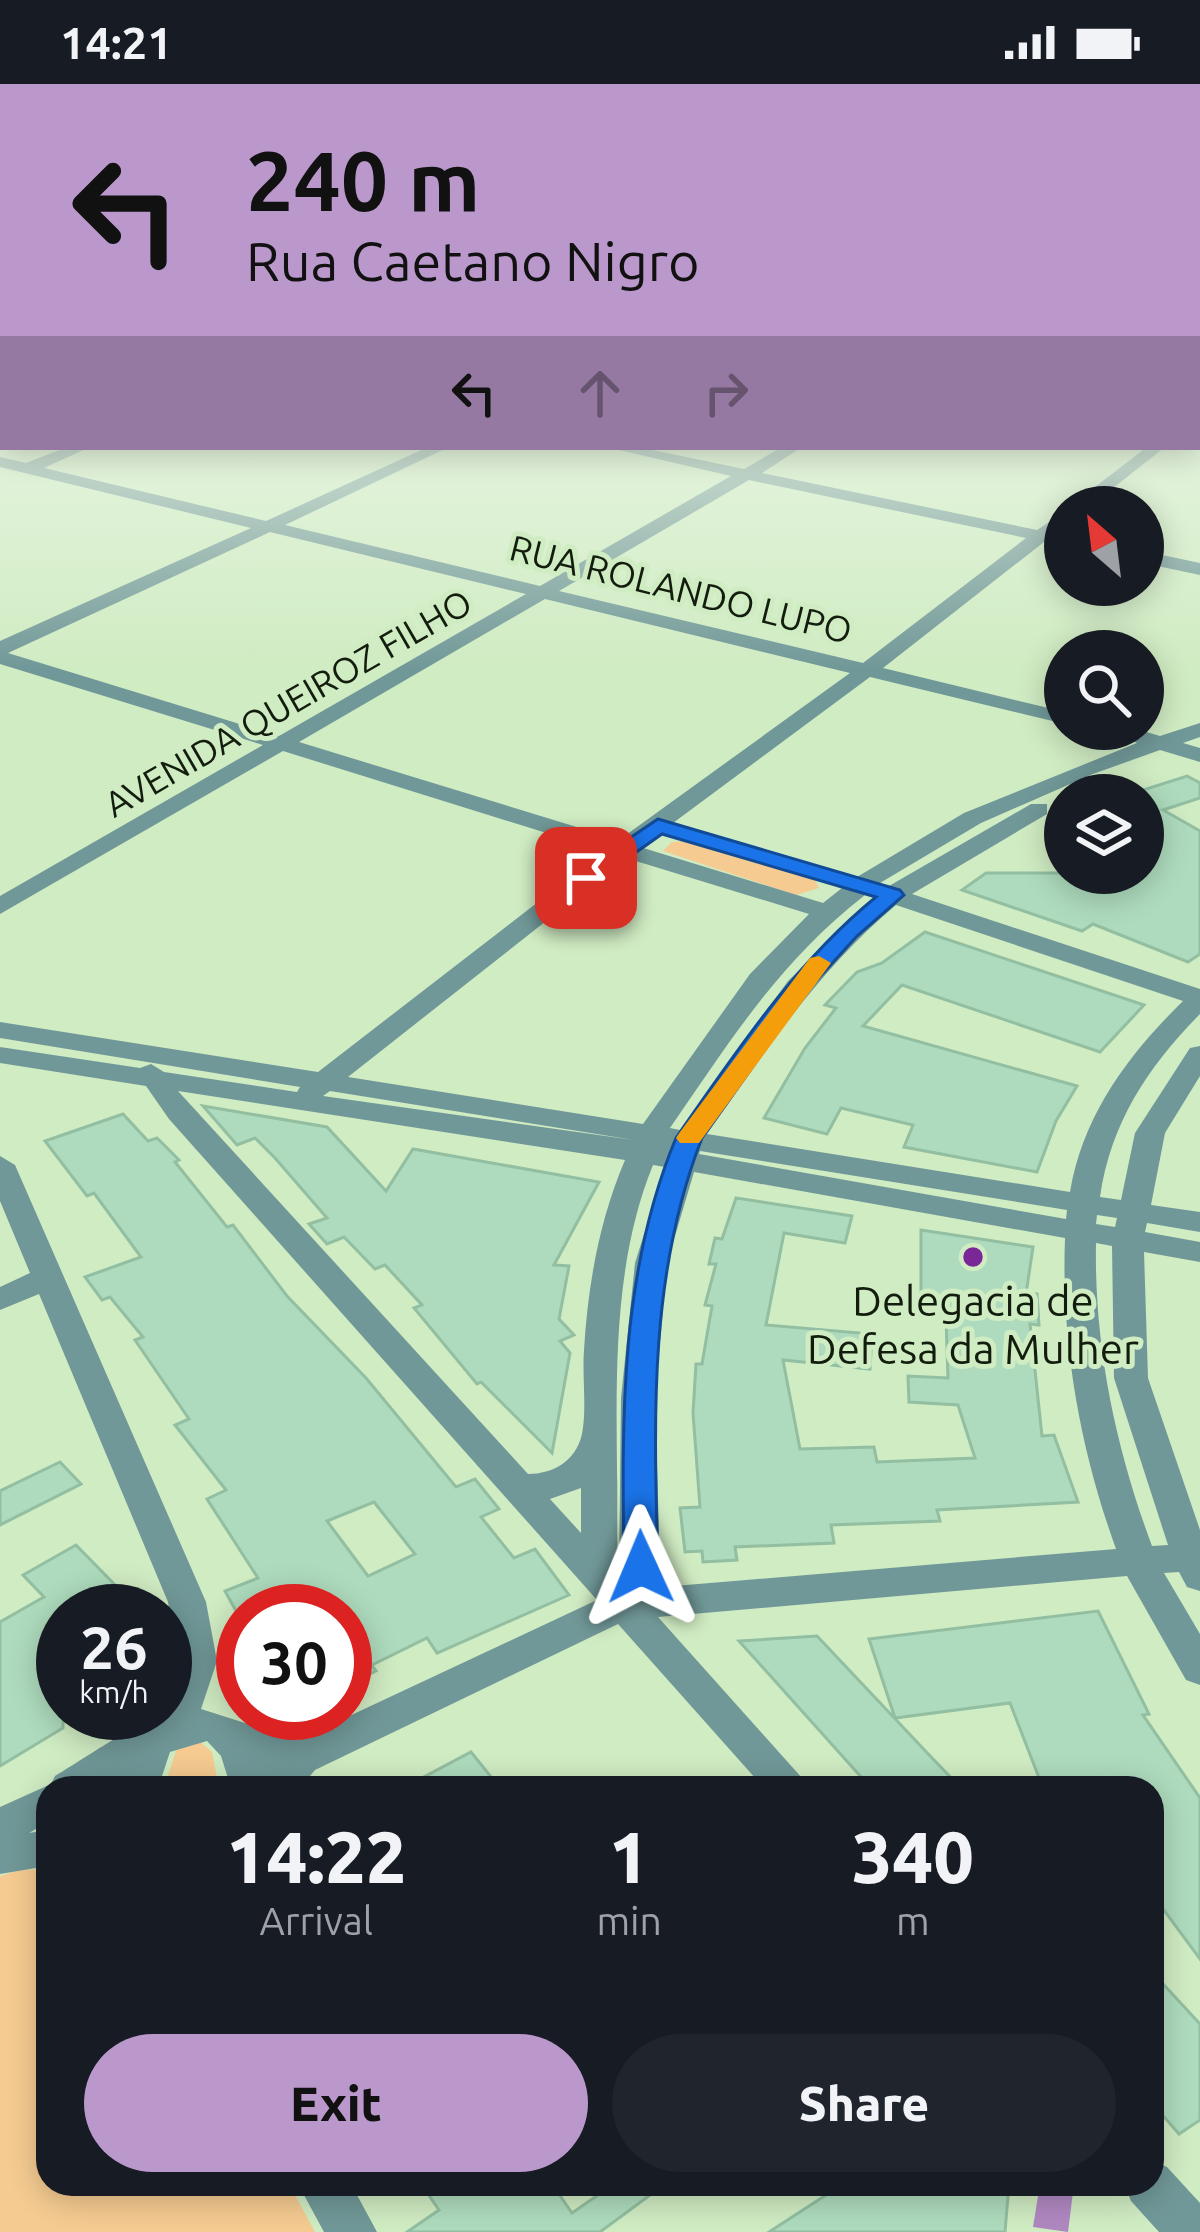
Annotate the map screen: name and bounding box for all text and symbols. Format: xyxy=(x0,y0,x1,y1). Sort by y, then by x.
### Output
text: 14:21 xyxy=(60,17,173,68)
icon: left xyxy=(48,132,204,288)
text: 240 m xyxy=(246,133,480,227)
text: Rua Caetano Nigro xyxy=(246,231,700,291)
icon: left xyxy=(441,360,507,426)
icon: ahead xyxy=(567,360,633,426)
icon: right xyxy=(693,360,759,426)
north arrow xyxy=(1044,486,1164,606)
map controls xyxy=(1044,486,1164,894)
street label: RUA ROLANDO LUPO xyxy=(506,526,856,651)
street label: AVENIDA QUEIROZ FILHO xyxy=(97,581,478,824)
button: search xyxy=(1044,630,1164,750)
button: layers xyxy=(1044,774,1164,894)
pin xyxy=(535,827,637,929)
icon: arrive xyxy=(553,845,619,911)
marker: Delegacia de Defesa da Mulher xyxy=(960,1244,986,1270)
place label: Delegacia de Defesa da Mulher xyxy=(807,1277,1139,1372)
position arrow xyxy=(578,1504,704,1630)
speed limit sign: 30 xyxy=(216,1584,372,1740)
text: 26 xyxy=(80,1613,148,1680)
text: km/h xyxy=(79,1675,149,1709)
text: 14:22 xyxy=(226,1816,406,1897)
text: 1 xyxy=(609,1816,649,1897)
text: 340 xyxy=(852,1816,974,1897)
text: Arrival xyxy=(259,1899,373,1942)
text: min xyxy=(596,1899,662,1942)
text: m xyxy=(896,1899,930,1942)
button: Exit xyxy=(84,2034,588,2172)
button: Share xyxy=(612,2034,1116,2172)

